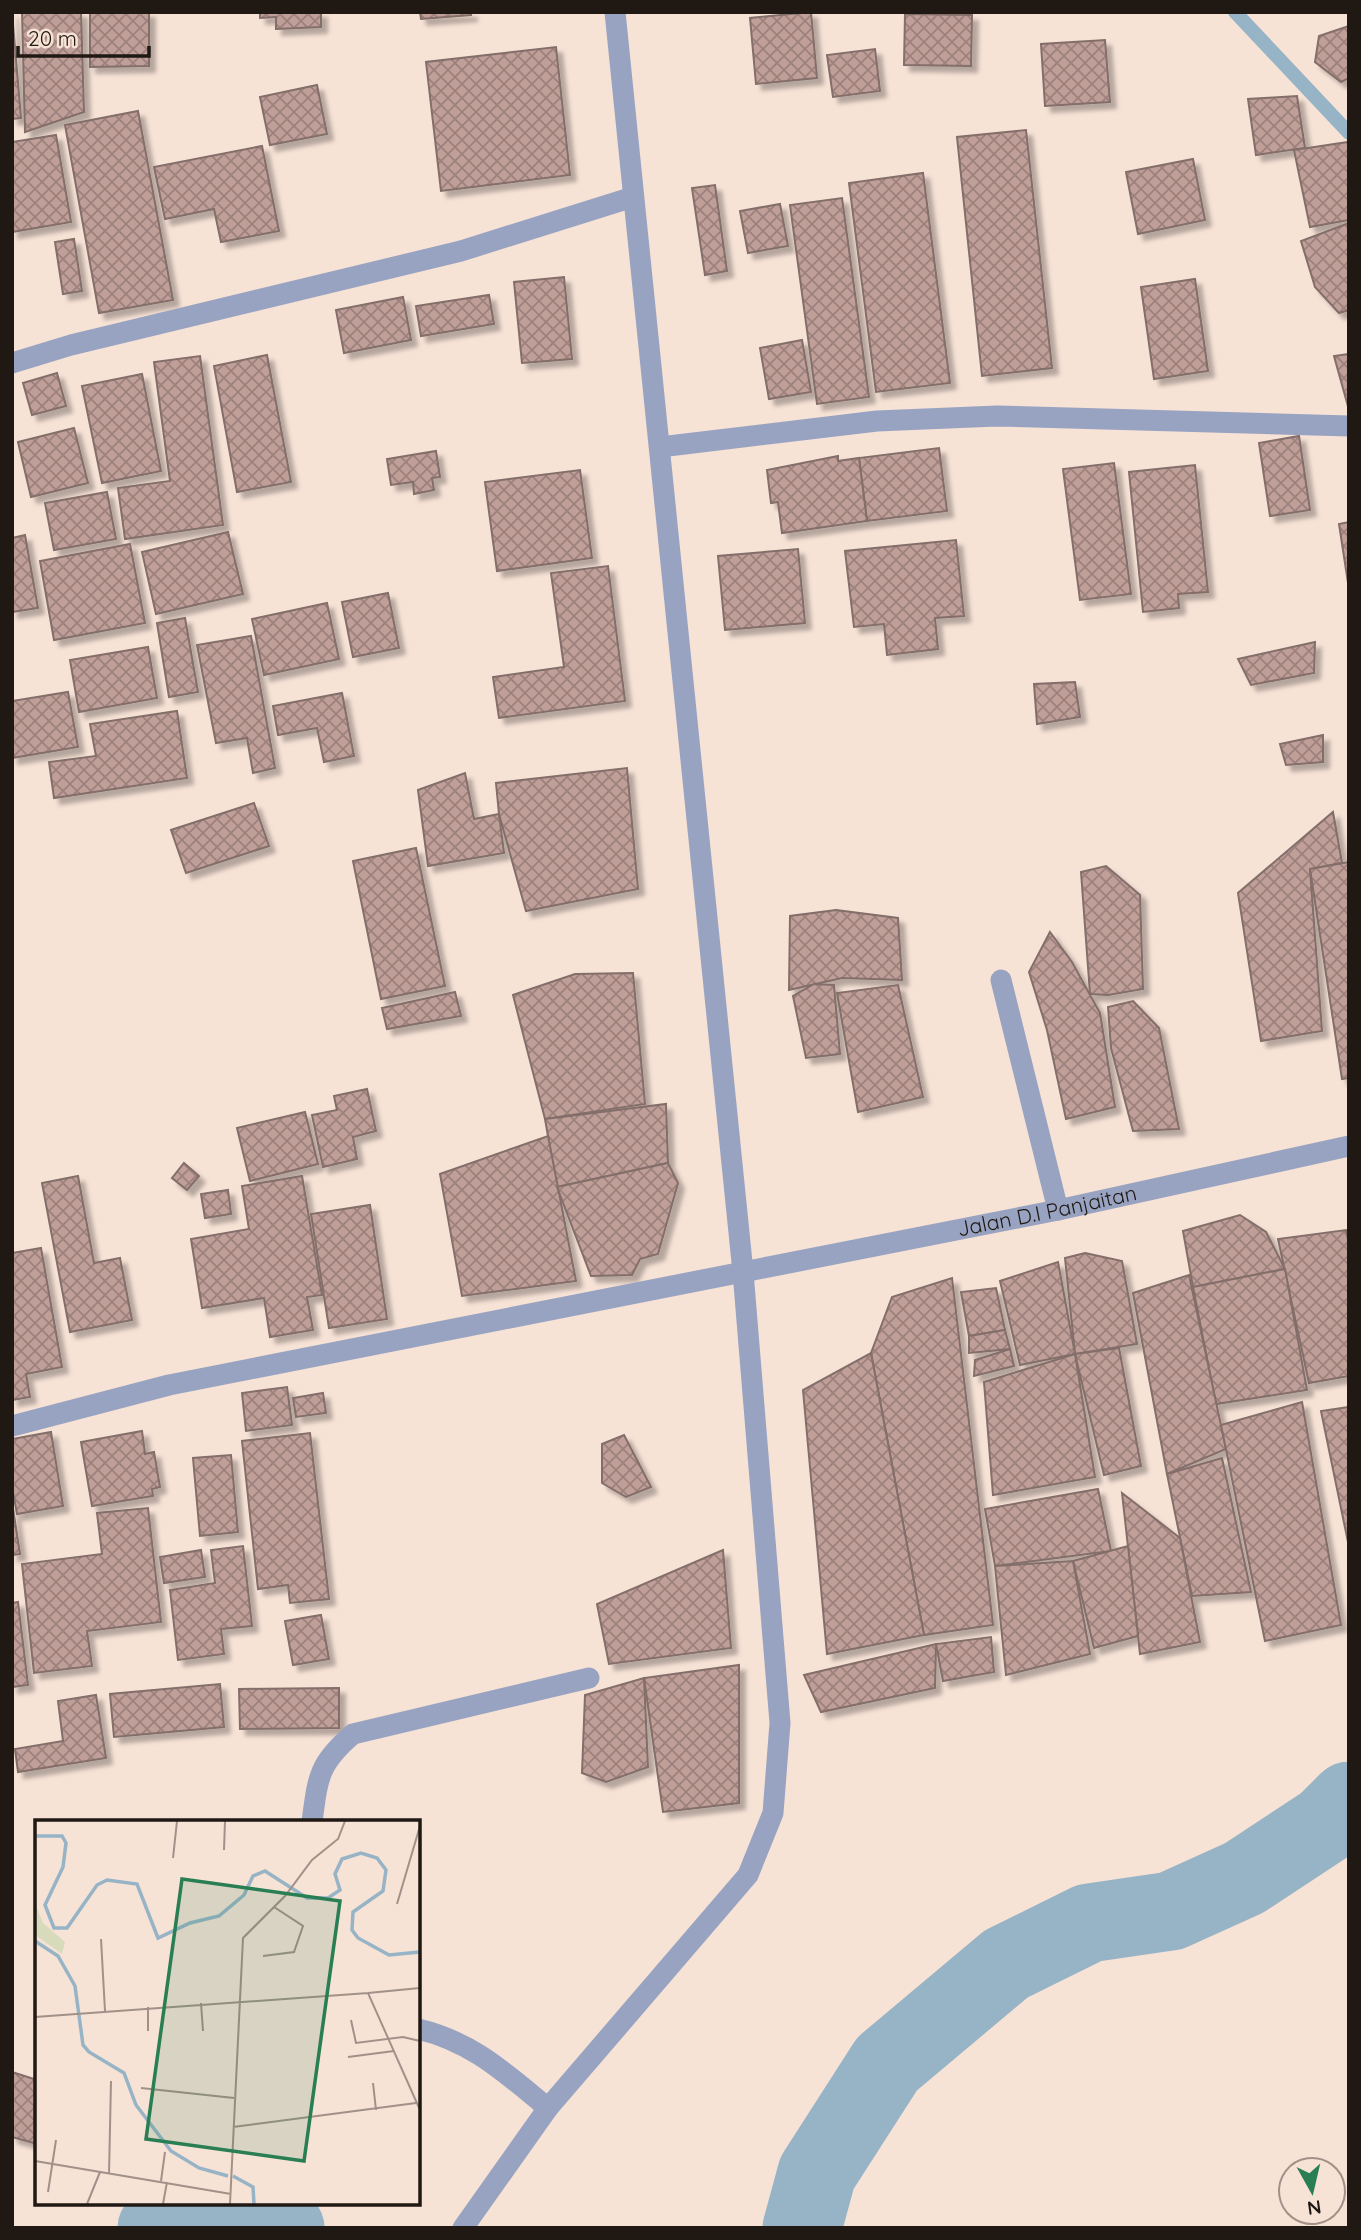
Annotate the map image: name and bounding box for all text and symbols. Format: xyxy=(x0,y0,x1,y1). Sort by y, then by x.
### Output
scale bar xyxy=(18,14,149,58)
text: 20 m xyxy=(28,25,77,51)
street label: Jalan D.I Panjaitan xyxy=(955,1179,1139,1242)
inset map xyxy=(35,1820,420,2205)
north arrow xyxy=(1277,2156,1347,2226)
text: N xyxy=(1306,2195,1323,2221)

